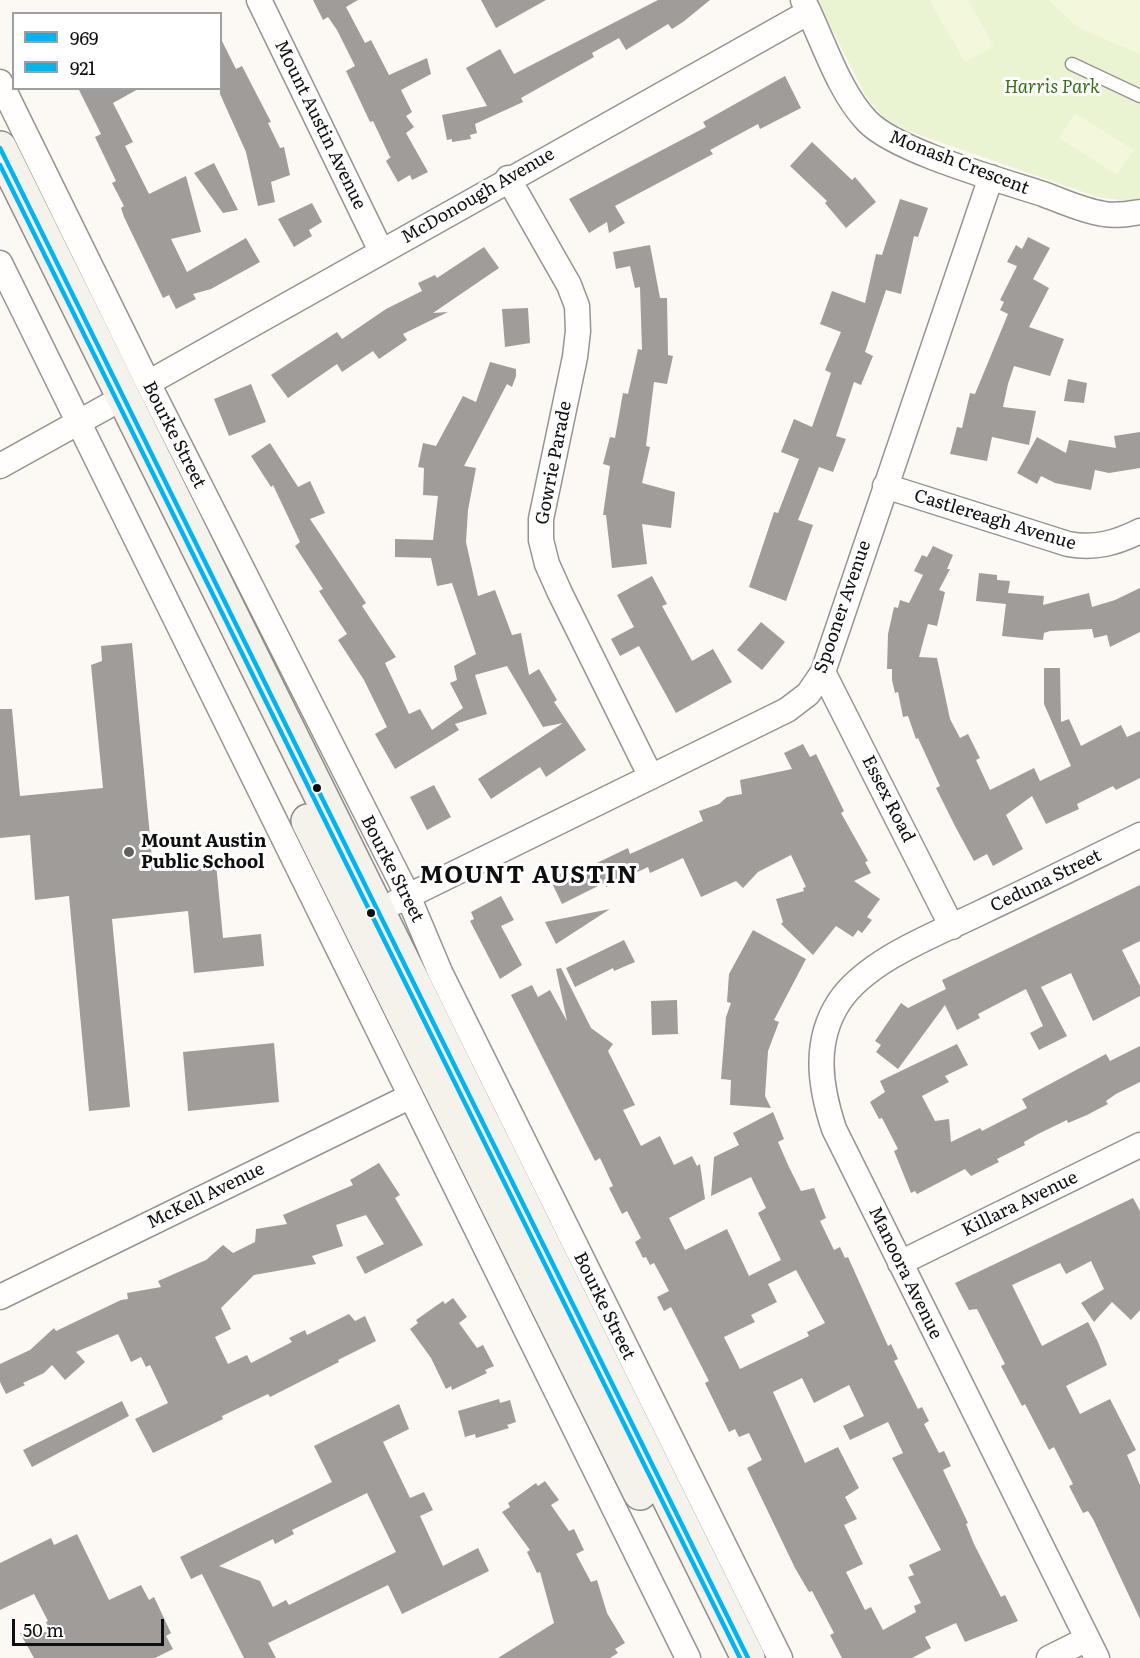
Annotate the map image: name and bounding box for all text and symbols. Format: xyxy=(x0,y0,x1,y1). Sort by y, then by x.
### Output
legend xyxy=(12,12,222,90)
text: 969 xyxy=(70,24,99,51)
street label: Mount Austin Avenue xyxy=(270,37,370,213)
text: 921 xyxy=(70,54,96,81)
park label: Harris Park xyxy=(1004,77,1100,99)
street label: Monash Crescent xyxy=(886,126,1032,200)
street label: McDonough Avenue xyxy=(398,143,558,249)
street label: Bourke Street xyxy=(138,378,210,492)
street label: Gowrie Parade xyxy=(531,399,577,527)
street label: Castlereagh Avenue xyxy=(911,485,1079,555)
street label: Spooner Avenue xyxy=(810,538,876,676)
street label: Essex Road xyxy=(857,752,919,846)
unlabelled marker xyxy=(311,782,323,794)
street label: Bourke Street xyxy=(356,812,428,926)
place label: Mount Austin Public School xyxy=(141,831,266,874)
marker: Mount Austin Public School xyxy=(122,845,136,859)
street label: Ceduna Street xyxy=(987,845,1105,917)
district label: MOUNT AUSTIN xyxy=(419,862,639,890)
unlabelled marker xyxy=(365,907,377,919)
street label: McKell Avenue xyxy=(144,1158,268,1234)
street label: Killara Avenue xyxy=(959,1167,1081,1241)
street label: Manoora Avenue xyxy=(864,1203,946,1343)
street label: Bourke Street xyxy=(569,1249,639,1363)
scale bar xyxy=(15,1607,166,1645)
text: 50 m xyxy=(23,1616,64,1643)

